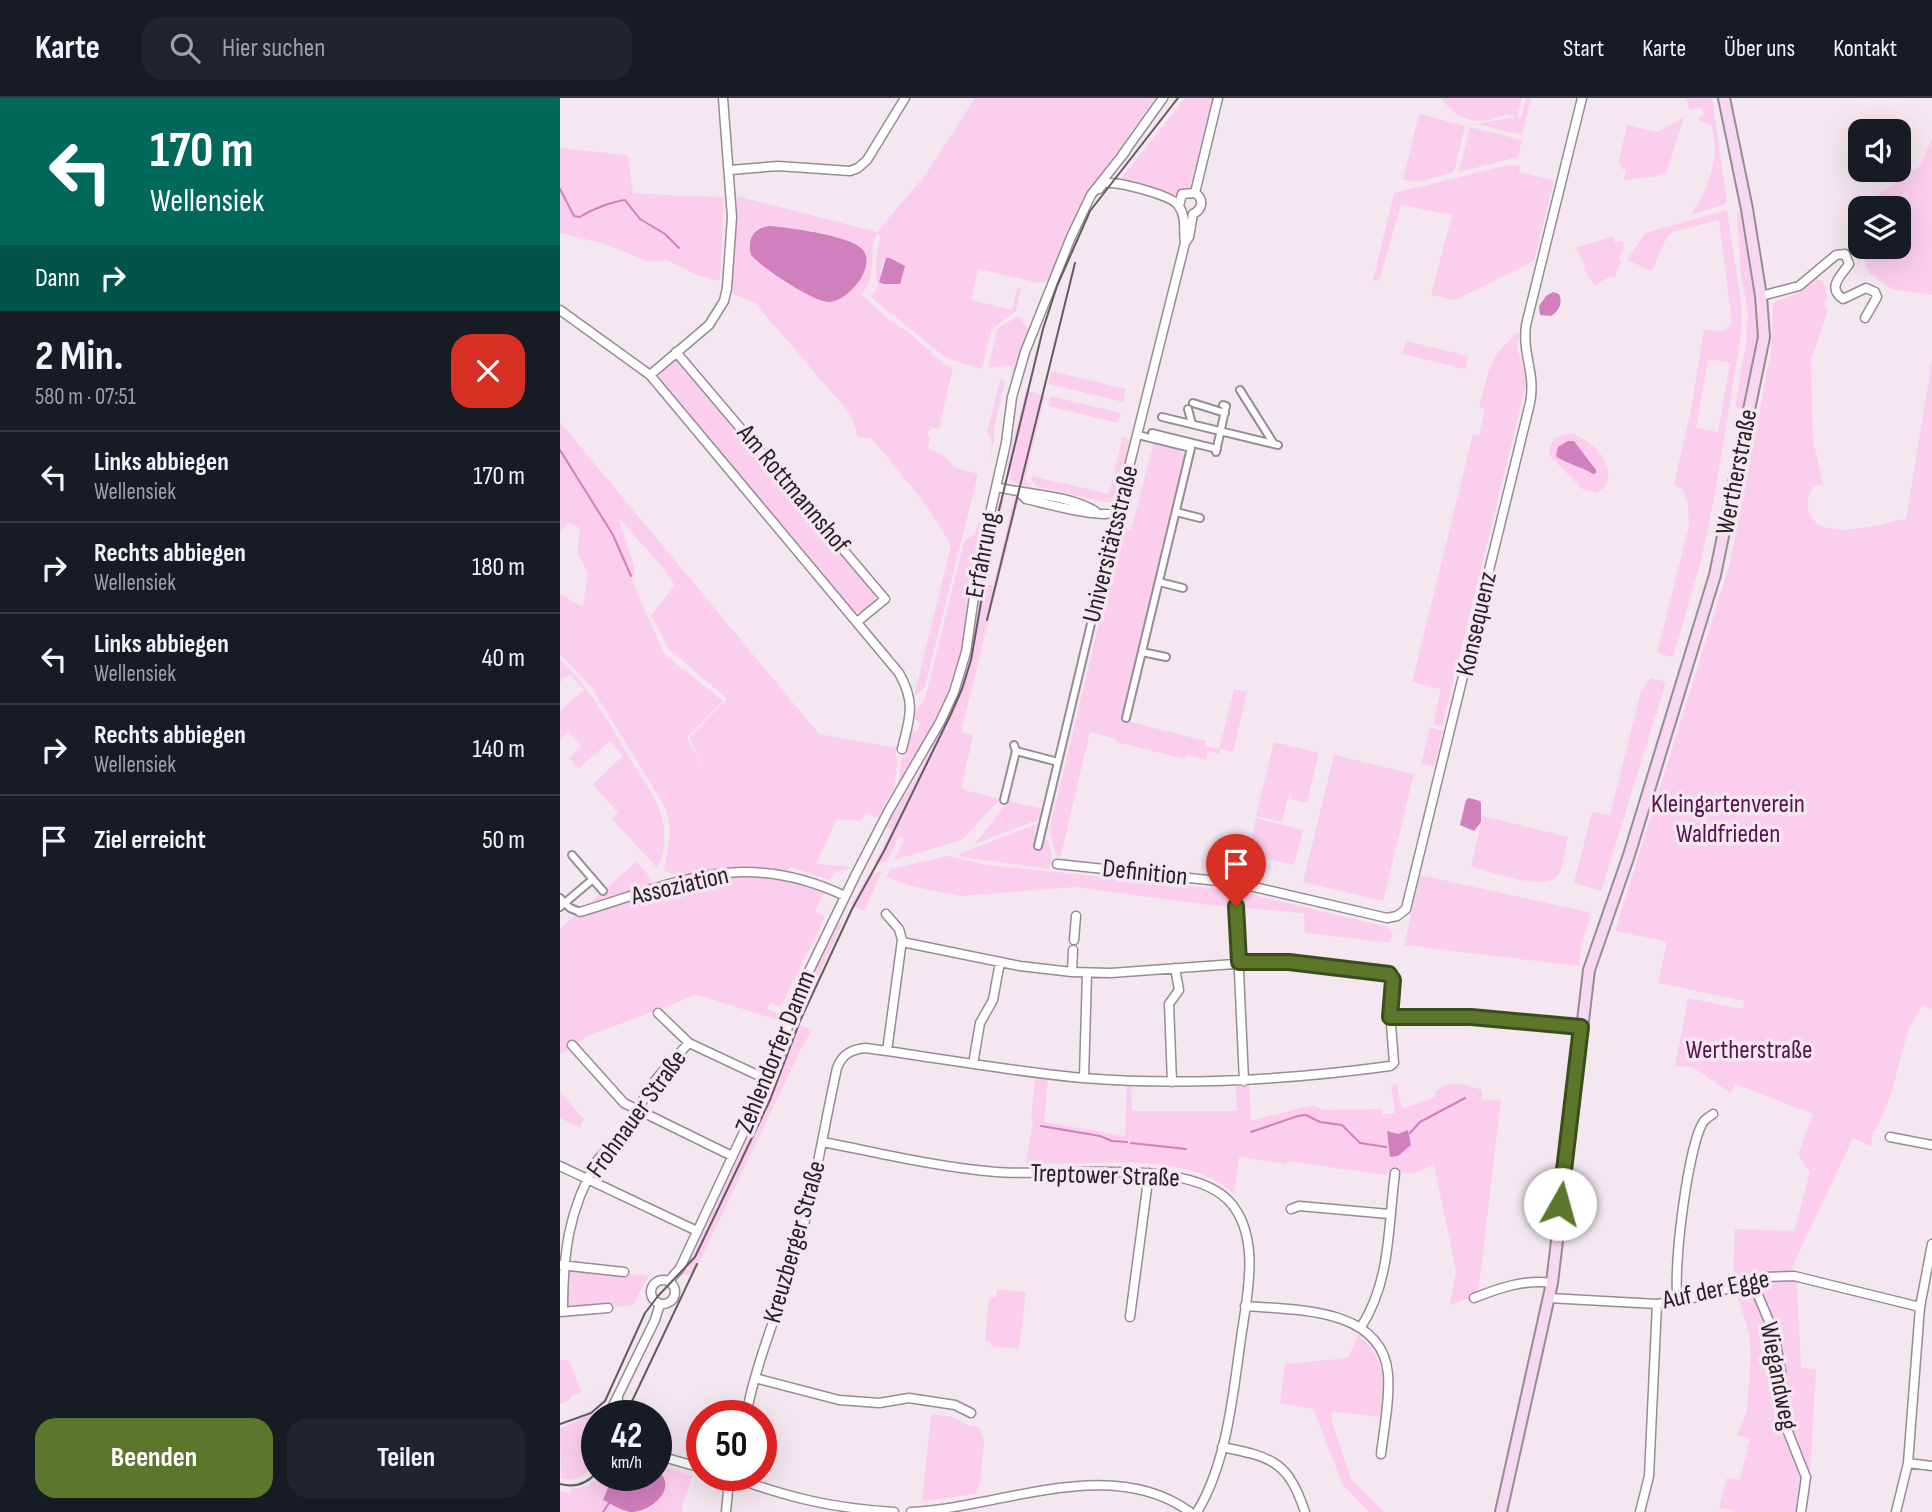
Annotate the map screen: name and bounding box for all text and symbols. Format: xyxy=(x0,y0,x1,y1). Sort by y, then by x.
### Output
search box xyxy=(142,17,632,80)
text: Karte xyxy=(35,28,100,68)
icon: search xyxy=(166,29,204,67)
text: Hier suchen xyxy=(222,33,325,64)
text: Start xyxy=(1563,34,1604,63)
text: Karte xyxy=(1642,34,1686,63)
text: Über uns xyxy=(1724,34,1795,63)
text: Kontakt xyxy=(1833,34,1897,63)
map controls xyxy=(1848,119,1911,259)
button: sound xyxy=(1848,119,1911,182)
text: 170 m xyxy=(150,122,254,181)
icon: left xyxy=(35,126,126,217)
text: Wellensiek xyxy=(150,182,264,221)
button: layers xyxy=(1848,196,1911,259)
icon: right xyxy=(94,259,132,297)
text: Dann xyxy=(35,263,80,294)
text: 2 Min. xyxy=(35,331,123,382)
button: close xyxy=(451,334,525,408)
text: 580 m · 07:51 xyxy=(35,383,136,411)
street label: Wertherstraße xyxy=(1710,407,1764,537)
street label: Am Rottmannshof xyxy=(730,418,856,560)
text: Links abbiegen xyxy=(94,447,229,478)
icon: left xyxy=(35,458,73,496)
text: 170 m xyxy=(473,461,525,492)
street label: Universitätsstraße xyxy=(1077,462,1145,626)
text: Wellensiek xyxy=(94,478,176,506)
street label: Erfahrung xyxy=(960,509,1006,601)
text: Rechts abbiegen xyxy=(94,538,246,569)
icon: right xyxy=(35,549,73,587)
text: 180 m xyxy=(472,552,525,583)
text: Wellensiek xyxy=(94,569,176,597)
street label: Konsequenz xyxy=(1450,569,1504,679)
text: Links abbiegen xyxy=(94,629,229,660)
icon: left xyxy=(35,640,73,678)
text: 40 m xyxy=(482,643,525,674)
text: Wellensiek xyxy=(94,660,176,688)
text: Rechts abbiegen xyxy=(94,720,246,751)
icon: right xyxy=(35,731,73,769)
text: 140 m xyxy=(473,734,525,765)
text: Wellensiek xyxy=(94,751,176,779)
park label: Kleingartenverein Waldfrieden xyxy=(1651,789,1805,850)
icon: arrive xyxy=(35,822,73,860)
text: Ziel erreicht xyxy=(94,825,206,856)
text: 50 m xyxy=(482,825,525,856)
pin xyxy=(1206,834,1266,906)
icon: arrive xyxy=(1217,845,1255,883)
street label: Definition xyxy=(1101,853,1189,893)
street label: Assoziation xyxy=(627,860,732,912)
street label: Zehlendorfer Damm xyxy=(729,966,823,1138)
park label: Wertherstraße xyxy=(1686,1035,1812,1066)
street label: Frohnauer Straße xyxy=(580,1044,694,1184)
street label: Kreuzberger Straße xyxy=(757,1157,833,1327)
street label: Treptower Straße xyxy=(1030,1158,1180,1194)
position arrow xyxy=(1523,1167,1597,1241)
street label: Auf der Egge xyxy=(1659,1264,1772,1317)
street label: Wiegandweg xyxy=(1752,1319,1804,1433)
speed limit sign: 50 xyxy=(686,1400,777,1491)
text: 42 xyxy=(611,1415,642,1458)
button: Beenden xyxy=(35,1418,273,1498)
button: Teilen xyxy=(287,1418,525,1498)
text: km/h xyxy=(611,1452,642,1473)

